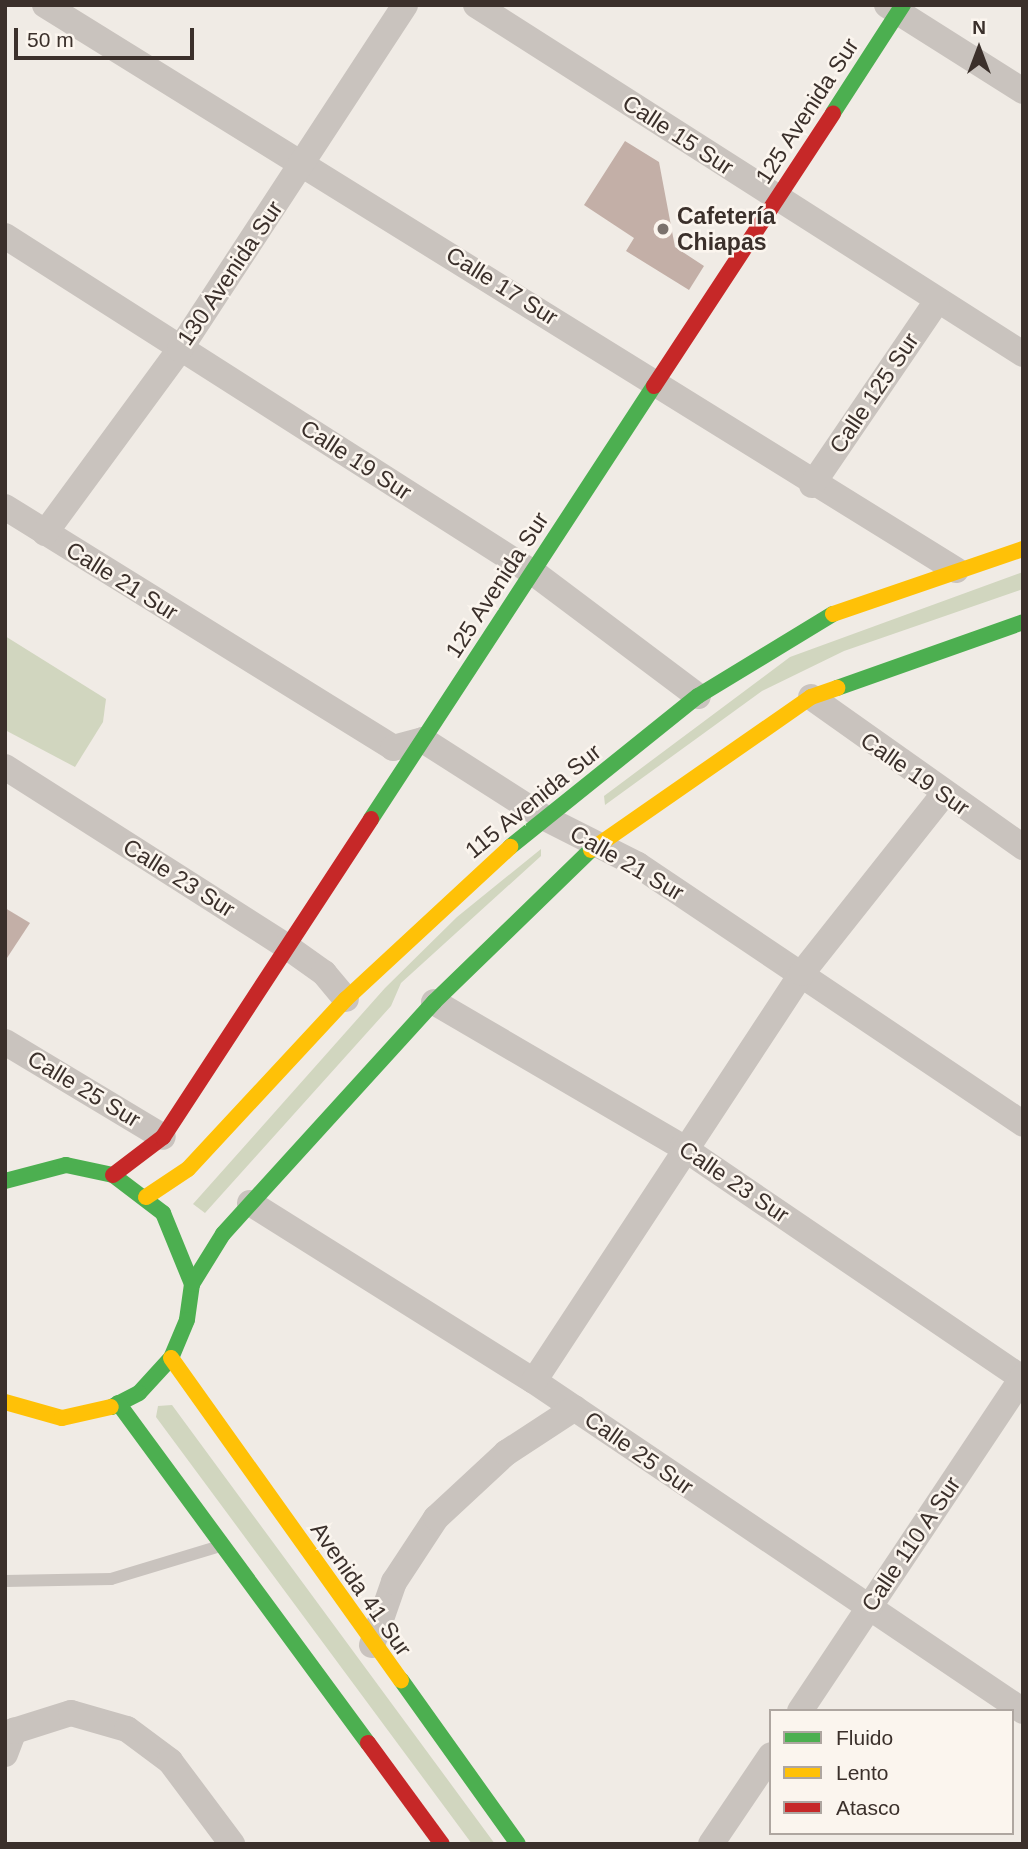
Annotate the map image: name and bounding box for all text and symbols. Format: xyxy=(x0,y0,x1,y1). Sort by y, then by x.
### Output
scale bar xyxy=(18,14,198,58)
north arrow xyxy=(944,14,1014,84)
text: N xyxy=(972,17,986,38)
text: 50 m xyxy=(27,28,74,51)
street label: 125 Avenida Sur xyxy=(749,32,865,190)
street label: Calle 15 Sur xyxy=(617,89,739,181)
street label: 130 Avenida Sur xyxy=(171,195,289,351)
place label: Cafetería Chiapas xyxy=(677,202,775,256)
marker: Cafetería Chiapas xyxy=(655,221,671,237)
street label: Calle 17 Sur xyxy=(441,241,563,331)
street label: Calle 125 Sur xyxy=(824,328,924,458)
street label: Calle 19 Sur xyxy=(295,414,417,506)
street label: 125 Avenida Sur xyxy=(439,506,555,664)
street label: Calle 21 Sur xyxy=(61,536,183,626)
street label: Calle 19 Sur xyxy=(855,726,975,822)
street label: 115 Avenida Sur xyxy=(459,737,607,865)
street label: Calle 21 Sur xyxy=(565,819,689,907)
street label: Calle 23 Sur xyxy=(118,833,240,923)
street label: Calle 25 Sur xyxy=(23,1045,145,1133)
street label: Calle 23 Sur xyxy=(674,1135,794,1229)
street label: Calle 25 Sur xyxy=(579,1405,699,1501)
street label: Calle 110 A Sur xyxy=(855,1470,967,1618)
street label: Avenida 41 Sur xyxy=(305,1517,417,1661)
legend xyxy=(769,1709,1014,1835)
text: Fluido xyxy=(836,1726,893,1749)
text: Lento xyxy=(836,1761,889,1784)
text: Atasco xyxy=(836,1796,900,1819)

